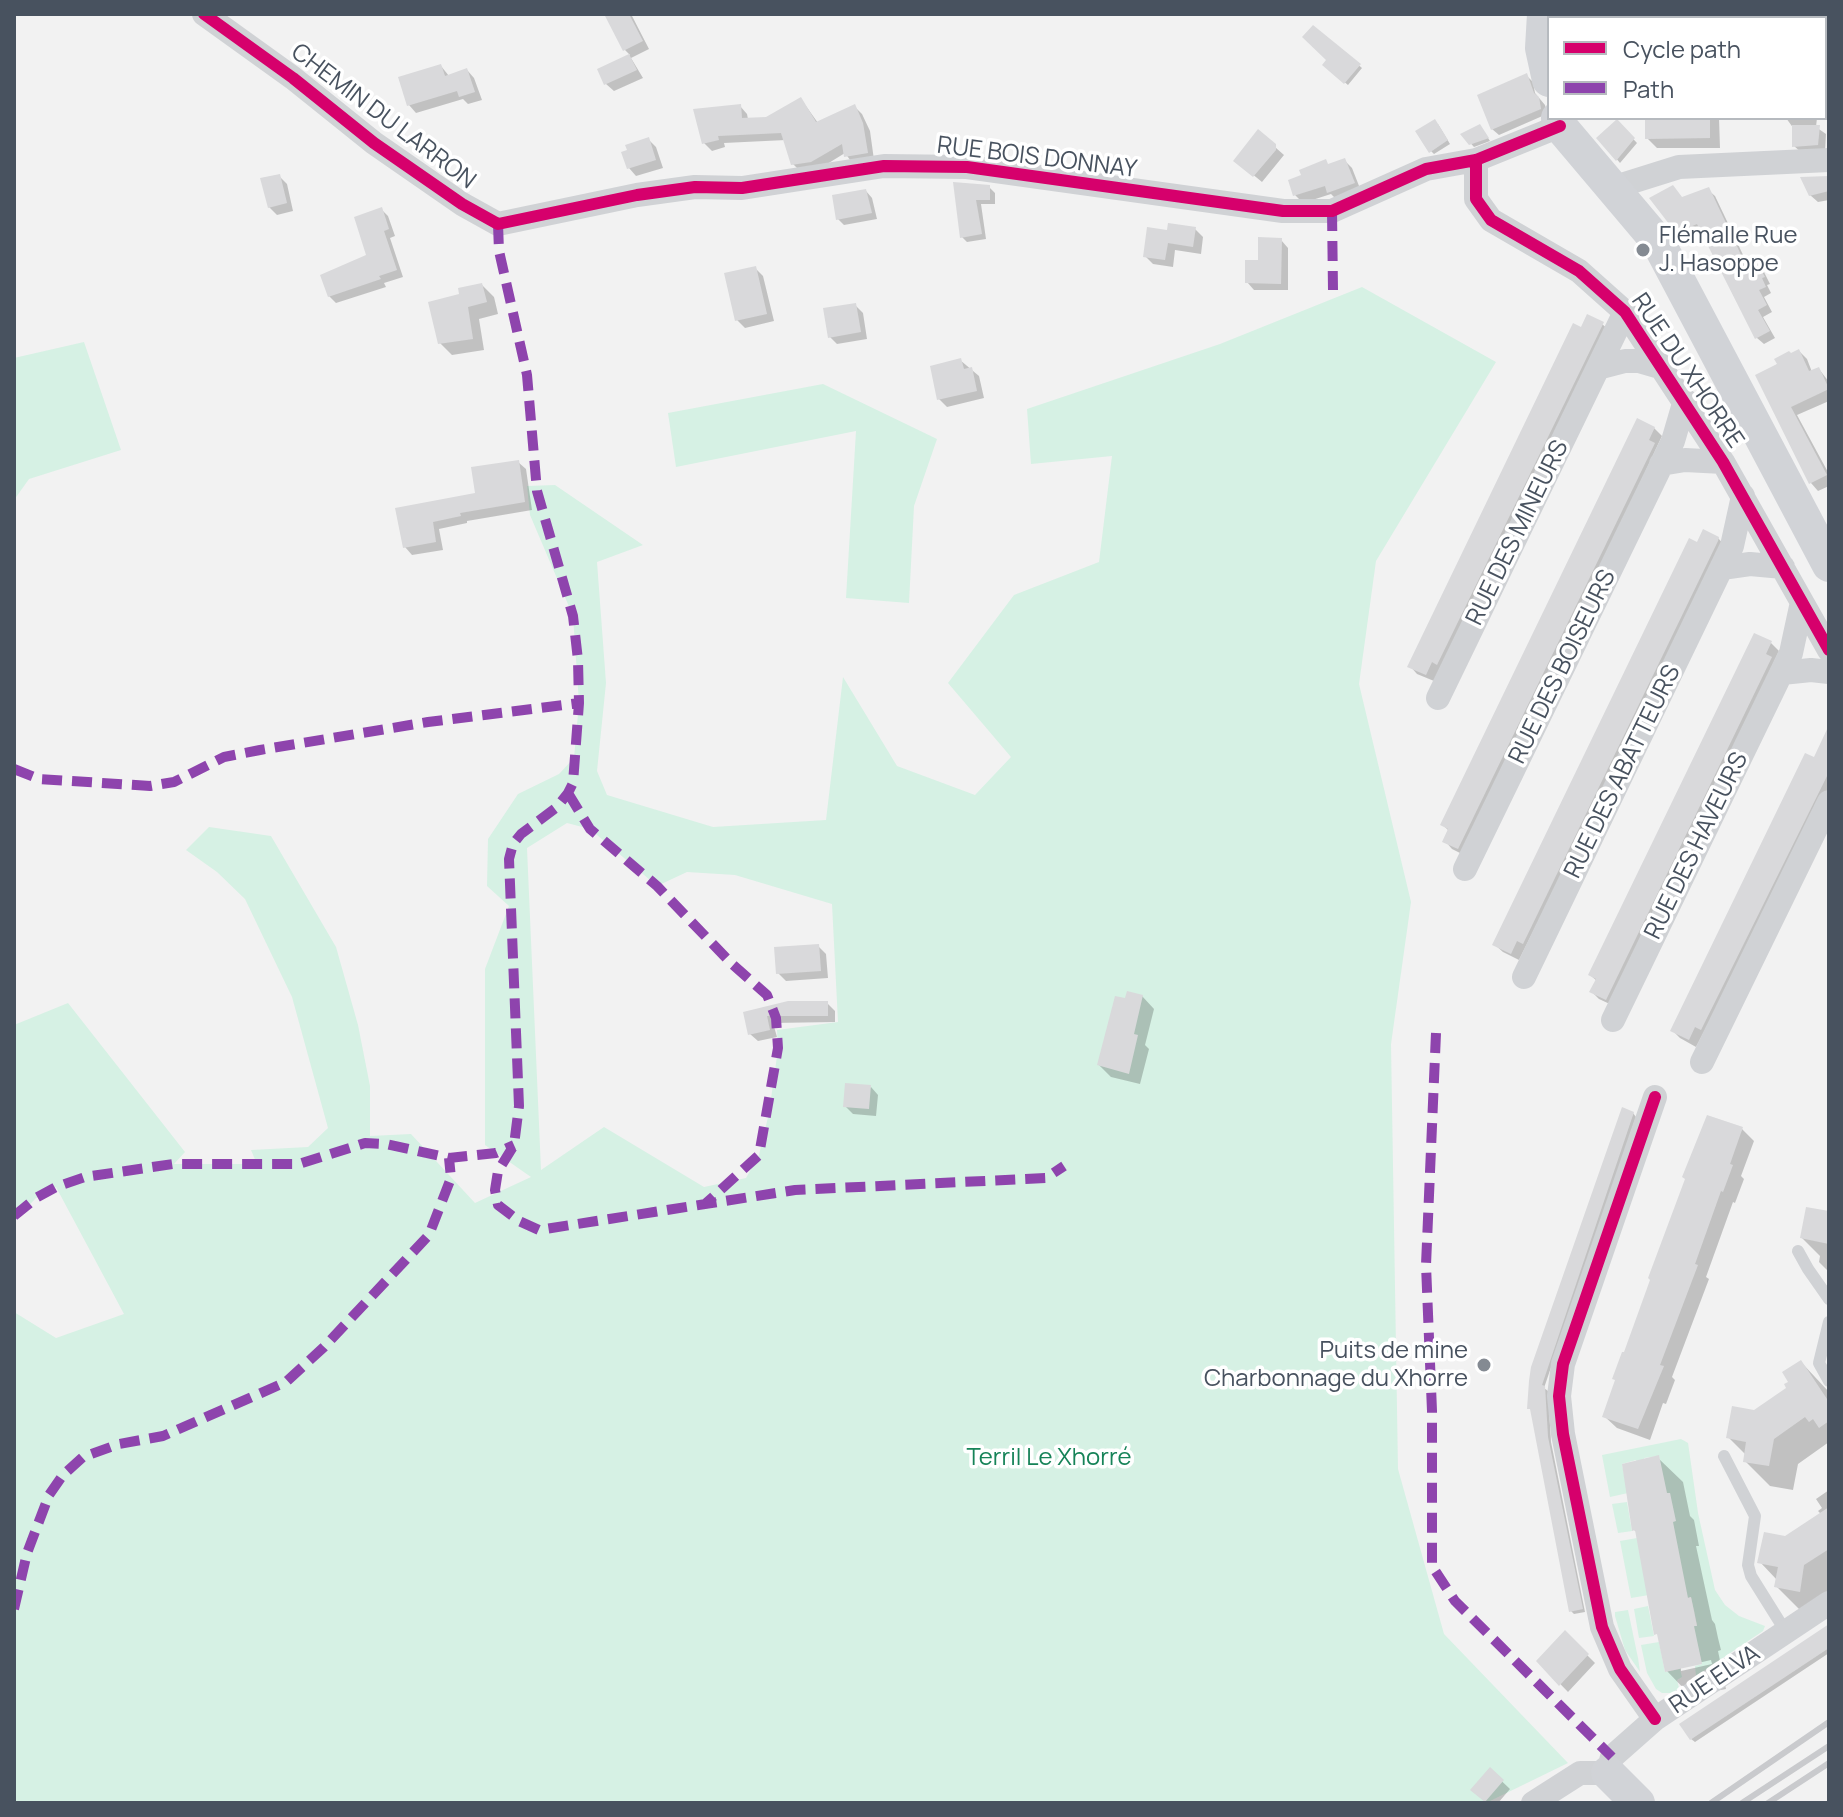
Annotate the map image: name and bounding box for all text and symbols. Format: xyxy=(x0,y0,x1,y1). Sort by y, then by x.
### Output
legend xyxy=(1547,16,1827,120)
text: Cycle path xyxy=(1623,32,1741,65)
street label: CHEMIN DU LARRON xyxy=(285,38,481,196)
text: Path xyxy=(1623,72,1674,105)
street label: RUE BOIS DONNAY xyxy=(935,131,1139,185)
place label: Flémalle Rue J. Hasoppe xyxy=(1659,222,1797,278)
marker: Flémalle Rue J. Hasoppe xyxy=(1634,241,1652,259)
street label: RUE DU XHORRE xyxy=(1625,288,1749,454)
street label: RUE DES MINEURS xyxy=(1461,436,1575,630)
street label: RUE DES BOISEURS xyxy=(1504,565,1622,769)
street label: RUE DES ABATTEURS xyxy=(1559,661,1687,883)
street label: RUE DES HAVEURS xyxy=(1639,748,1755,944)
place label: Puits de mine Charbonnage du Xhorre xyxy=(1204,1337,1468,1393)
marker: Puits de mine Charbonnage du Xhorre xyxy=(1475,1356,1493,1374)
park label: Terril Le Xhorré xyxy=(966,1444,1132,1472)
street label: RUE ELVA xyxy=(1664,1639,1766,1721)

